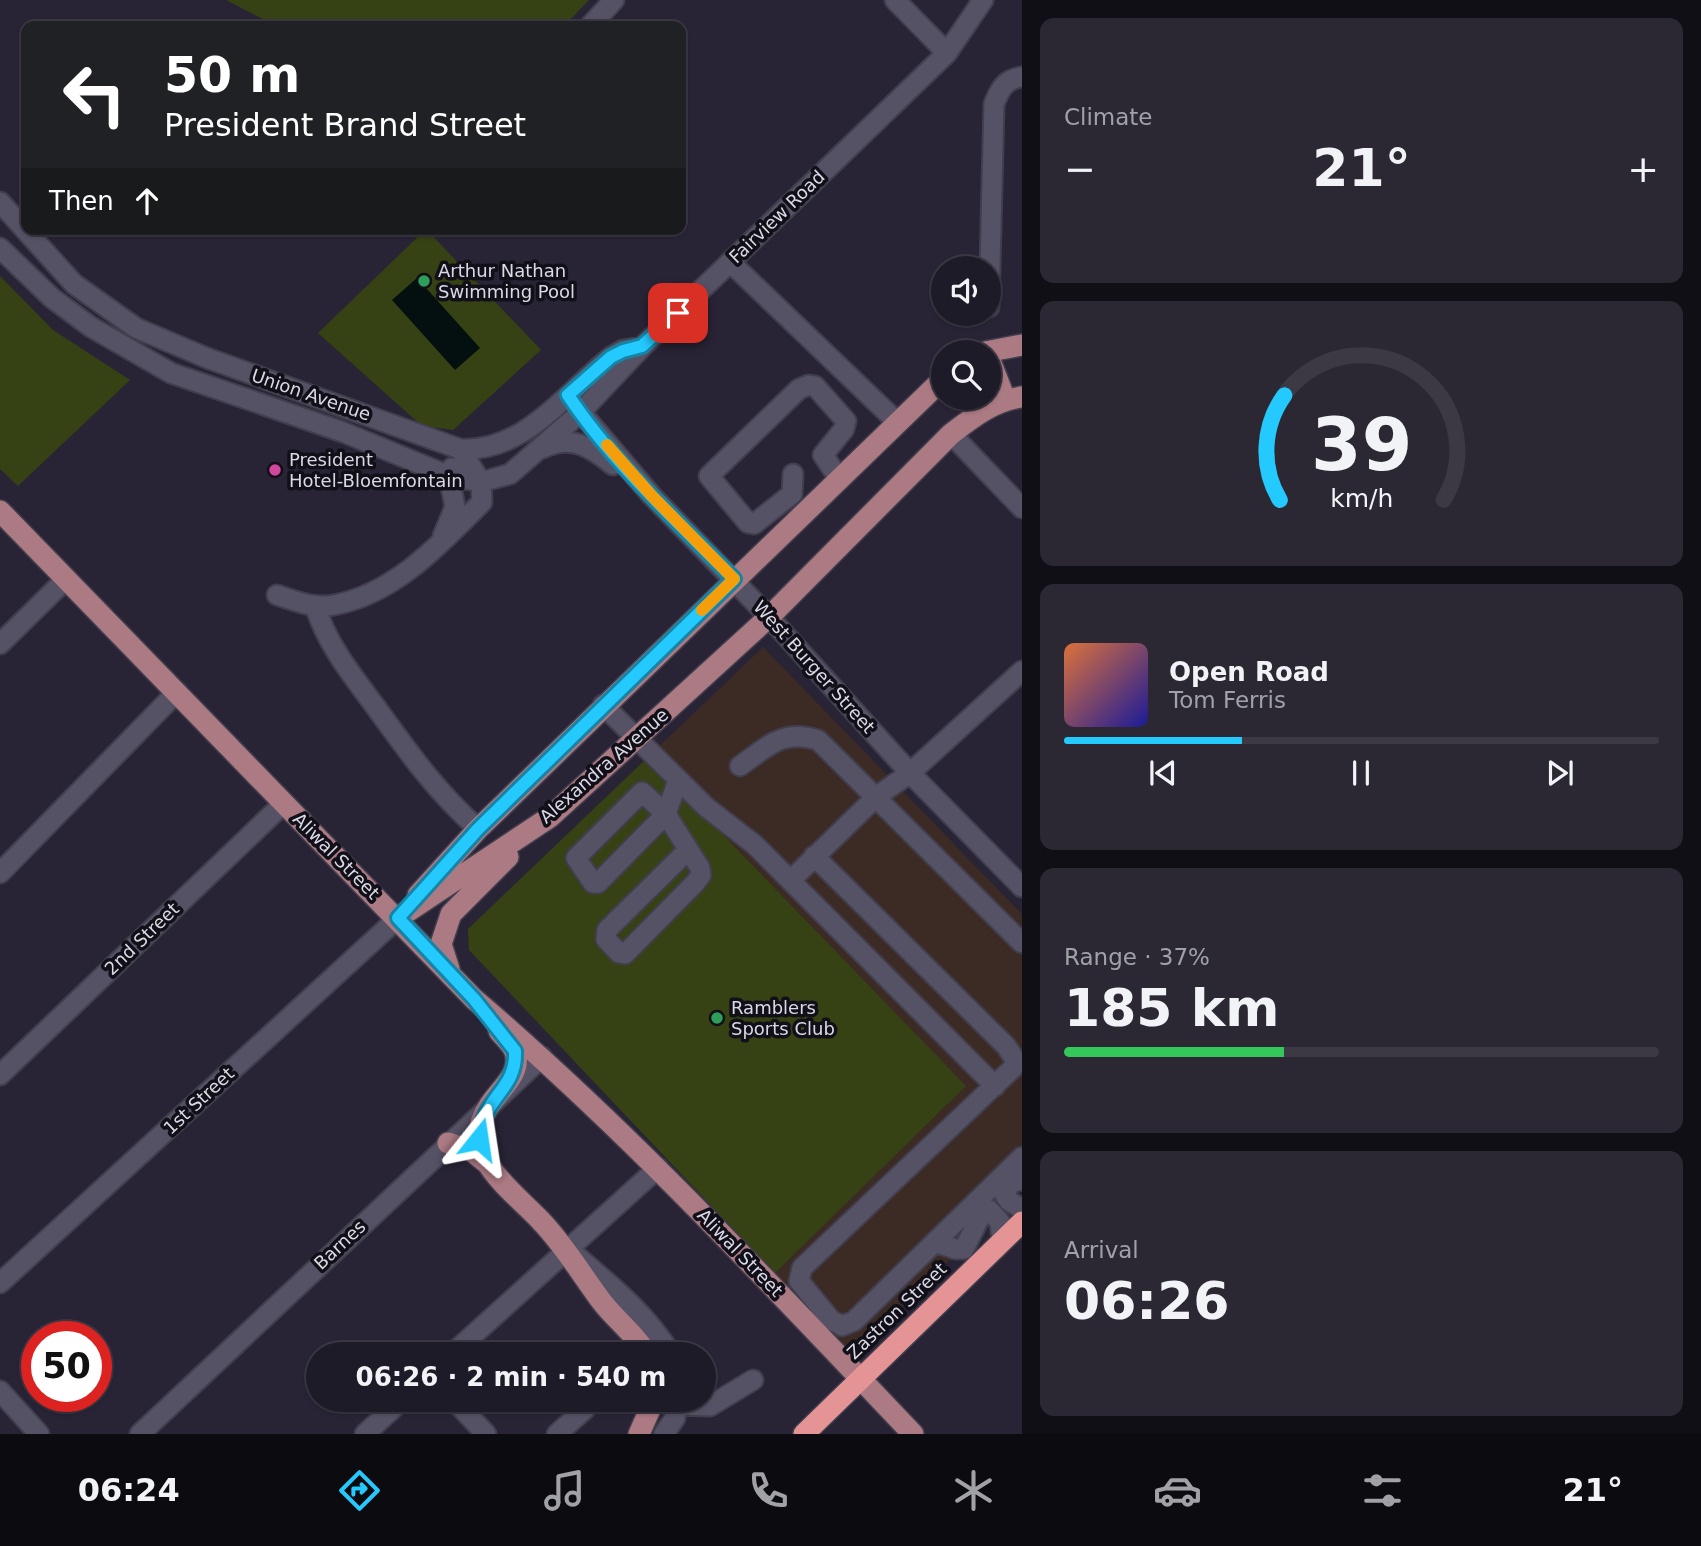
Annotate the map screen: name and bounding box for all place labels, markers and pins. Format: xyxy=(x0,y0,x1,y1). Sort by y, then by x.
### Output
place label: Arthur Nathan Swimming Pool xyxy=(438,260,575,302)
marker: Arthur Nathan Swimming Pool xyxy=(416,273,432,289)
pin xyxy=(648,283,708,343)
place label: President Hotel-Bloemfontain xyxy=(289,449,463,491)
marker: President Hotel-Bloemfontain xyxy=(267,462,283,478)
place label: Ramblers Sports Club xyxy=(731,997,835,1039)
marker: Ramblers Sports Club xyxy=(709,1010,725,1026)

